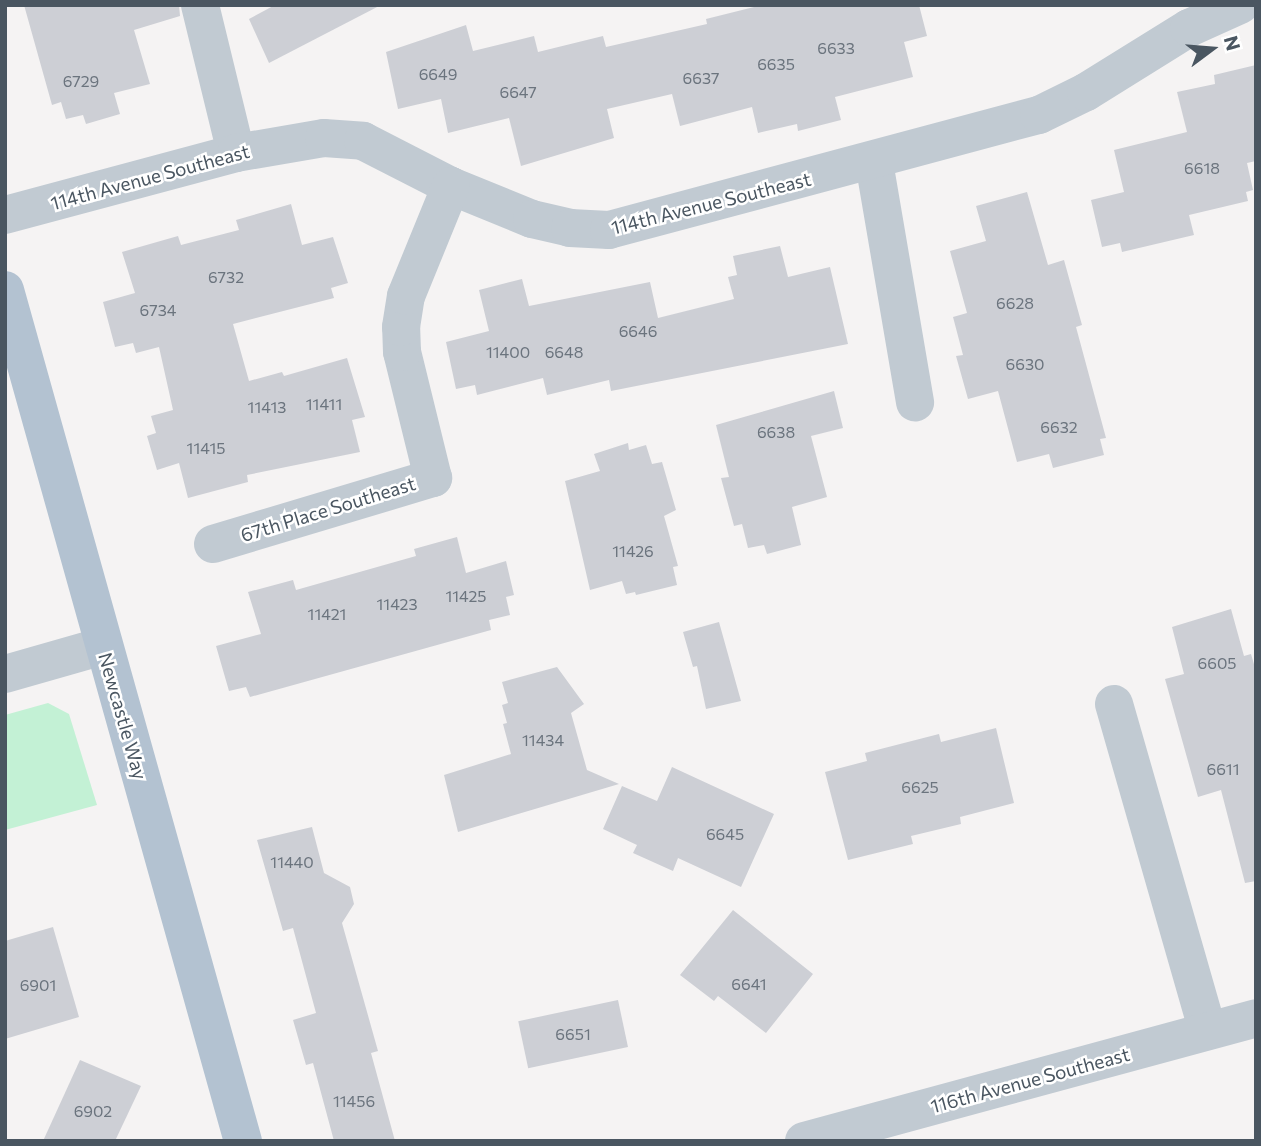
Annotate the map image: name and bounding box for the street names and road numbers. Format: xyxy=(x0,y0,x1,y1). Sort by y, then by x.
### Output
street label: 114th Avenue Southeast xyxy=(48,139,252,215)
street label: 114th Avenue Southeast xyxy=(609,167,813,239)
street label: 67th Place Southeast xyxy=(238,472,418,546)
street label: Newcastle Way xyxy=(94,650,152,782)
street label: 116th Avenue Southeast xyxy=(928,1042,1132,1118)

